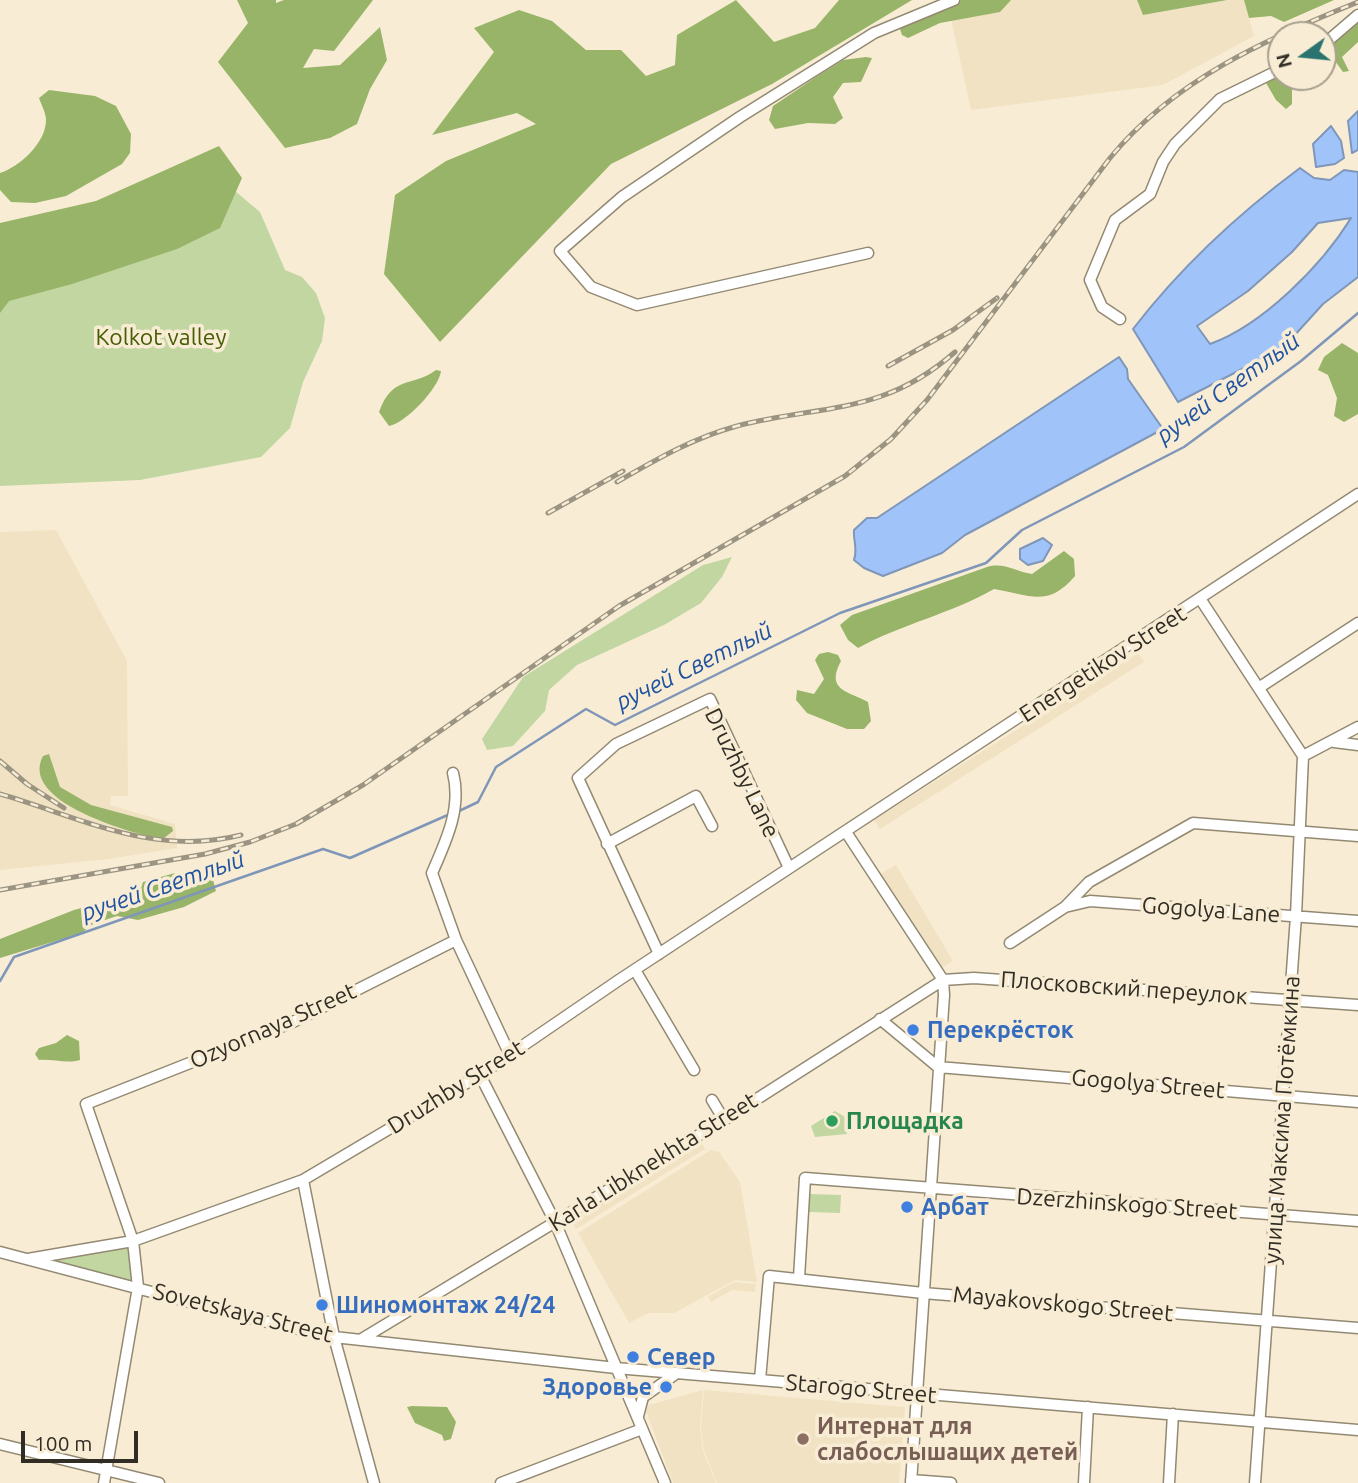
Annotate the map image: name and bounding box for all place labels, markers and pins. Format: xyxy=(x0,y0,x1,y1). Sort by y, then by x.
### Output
place label: Перекрёсток xyxy=(927,1016,1074,1044)
marker: Перекрёсток xyxy=(905,1022,921,1038)
place label: Площадка xyxy=(846,1107,964,1135)
marker: Площадка xyxy=(824,1113,840,1129)
place label: Арбат xyxy=(921,1193,989,1221)
marker: Арбат xyxy=(899,1199,915,1215)
place label: Шиномонтаж 24/24 xyxy=(336,1291,555,1319)
marker: Шиномонтаж 24/24 xyxy=(314,1297,330,1313)
place label: Север xyxy=(647,1343,715,1371)
marker: Север xyxy=(625,1349,641,1365)
place label: Здоровье xyxy=(542,1373,652,1401)
marker: Здоровье xyxy=(658,1379,674,1395)
place label: Интернат для слабослышащих детей xyxy=(817,1412,1078,1466)
marker: Интернат для слабослышащих детей xyxy=(795,1431,811,1447)

